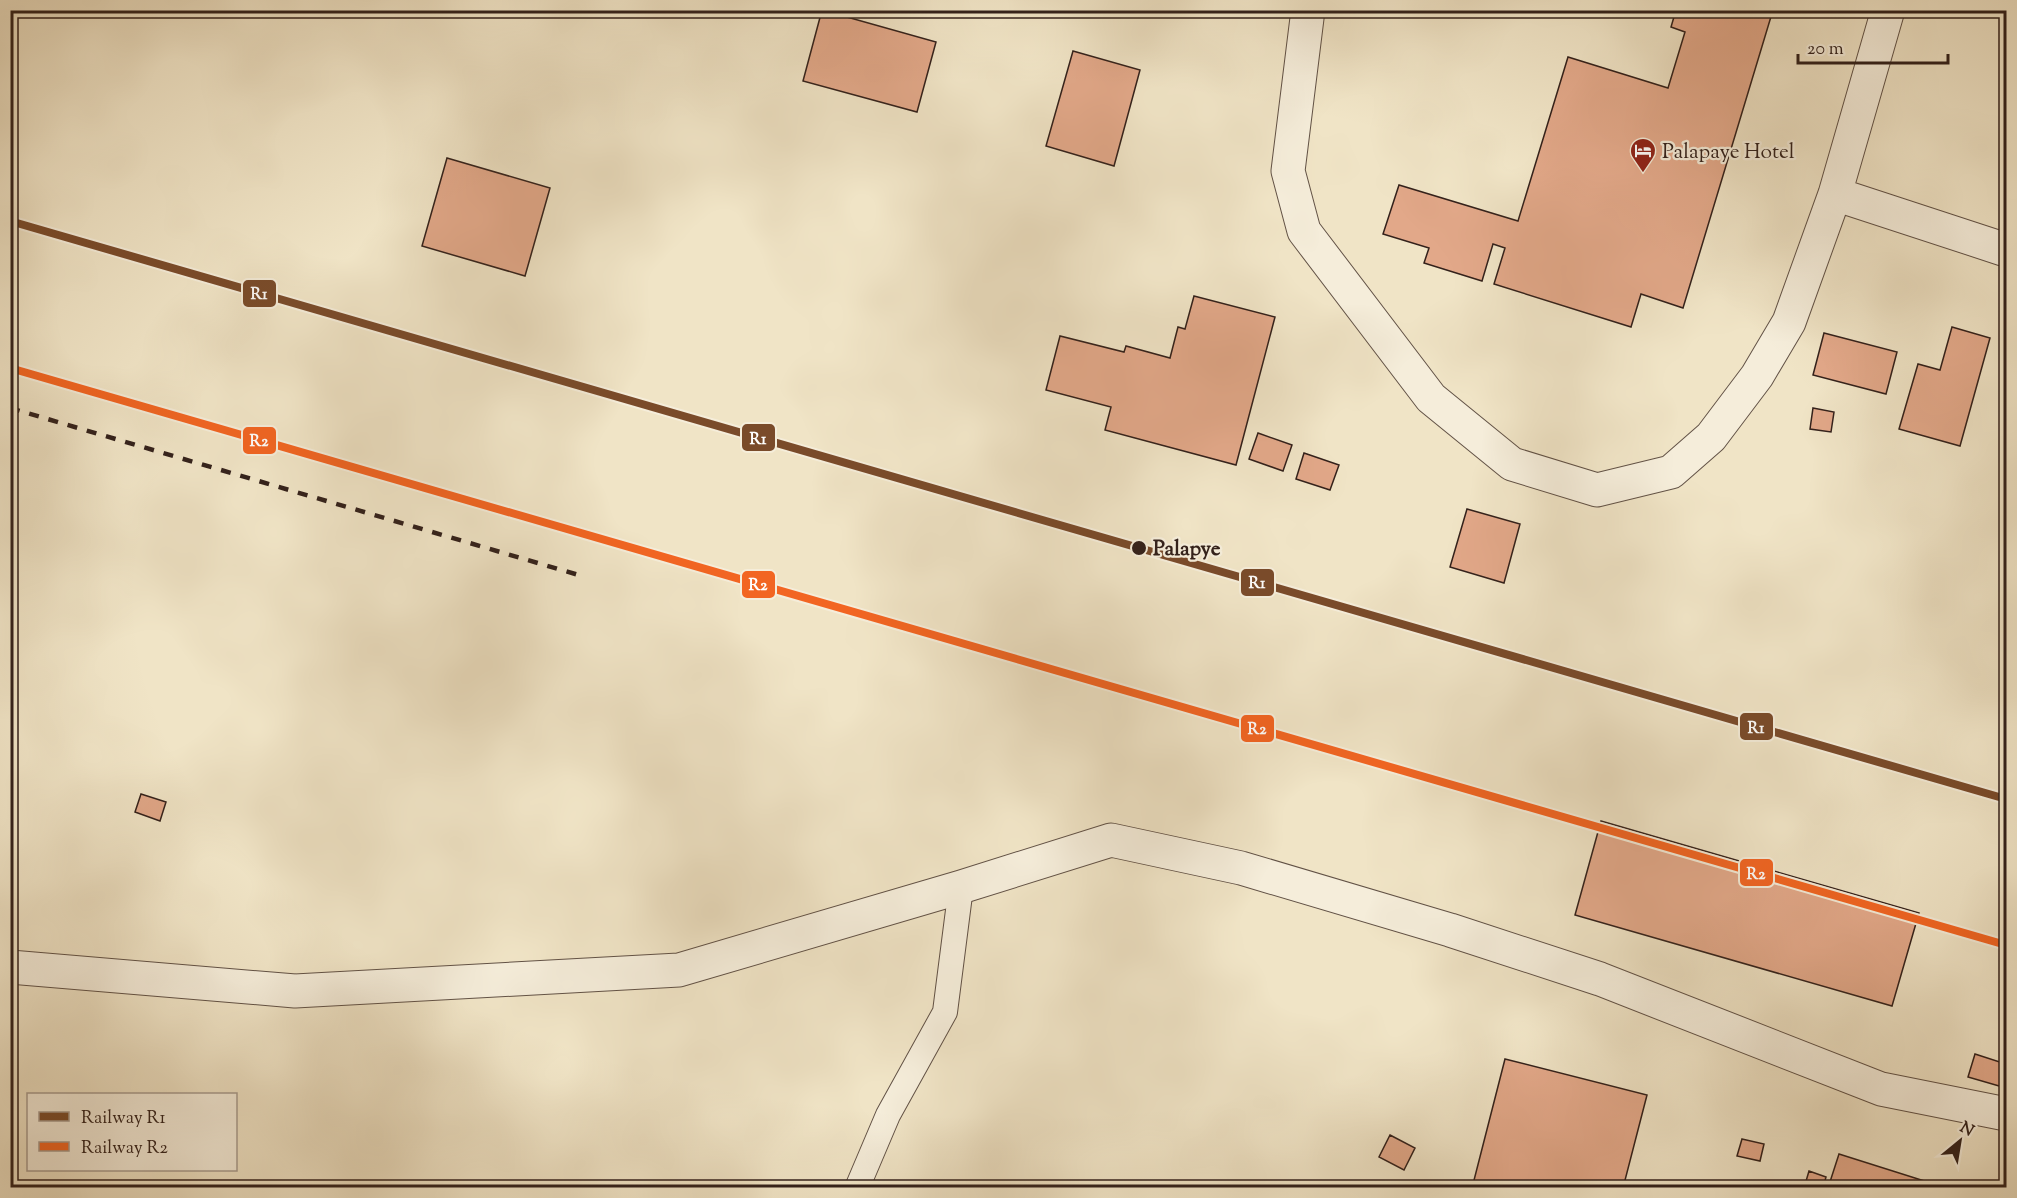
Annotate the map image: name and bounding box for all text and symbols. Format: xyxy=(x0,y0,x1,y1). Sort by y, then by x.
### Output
scale bar xyxy=(1798,27,1948,65)
text: 20 m xyxy=(1807,37,1844,63)
hotel icon: Palapaye Hotel xyxy=(1628,136,1658,174)
place label: Palapaye Hotel xyxy=(1662,138,1795,168)
line badge: R1 xyxy=(242,279,277,308)
text: R1 xyxy=(251,284,268,307)
line badge: R1 xyxy=(741,423,776,452)
line badge: R2 xyxy=(242,426,277,455)
text: R1 xyxy=(750,429,767,452)
text: R2 xyxy=(250,431,269,454)
place label: Palapye xyxy=(1153,535,1221,565)
marker: Palapye xyxy=(1130,539,1148,557)
line badge: R1 xyxy=(1240,568,1275,597)
line badge: R2 xyxy=(741,570,776,599)
text: R1 xyxy=(1249,573,1266,596)
text: R2 xyxy=(749,575,768,598)
line badge: R1 xyxy=(1739,712,1774,741)
line badge: R2 xyxy=(1240,714,1275,743)
text: R1 xyxy=(1748,718,1765,741)
text: R2 xyxy=(1248,719,1267,742)
line badge: R2 xyxy=(1739,858,1774,887)
text: R2 xyxy=(1747,864,1766,887)
legend xyxy=(27,1093,237,1171)
text: Railway R1 xyxy=(81,1106,166,1132)
north arrow xyxy=(1930,1111,1990,1171)
text: N xyxy=(1955,1117,1978,1143)
text: Railway R2 xyxy=(81,1136,168,1162)

